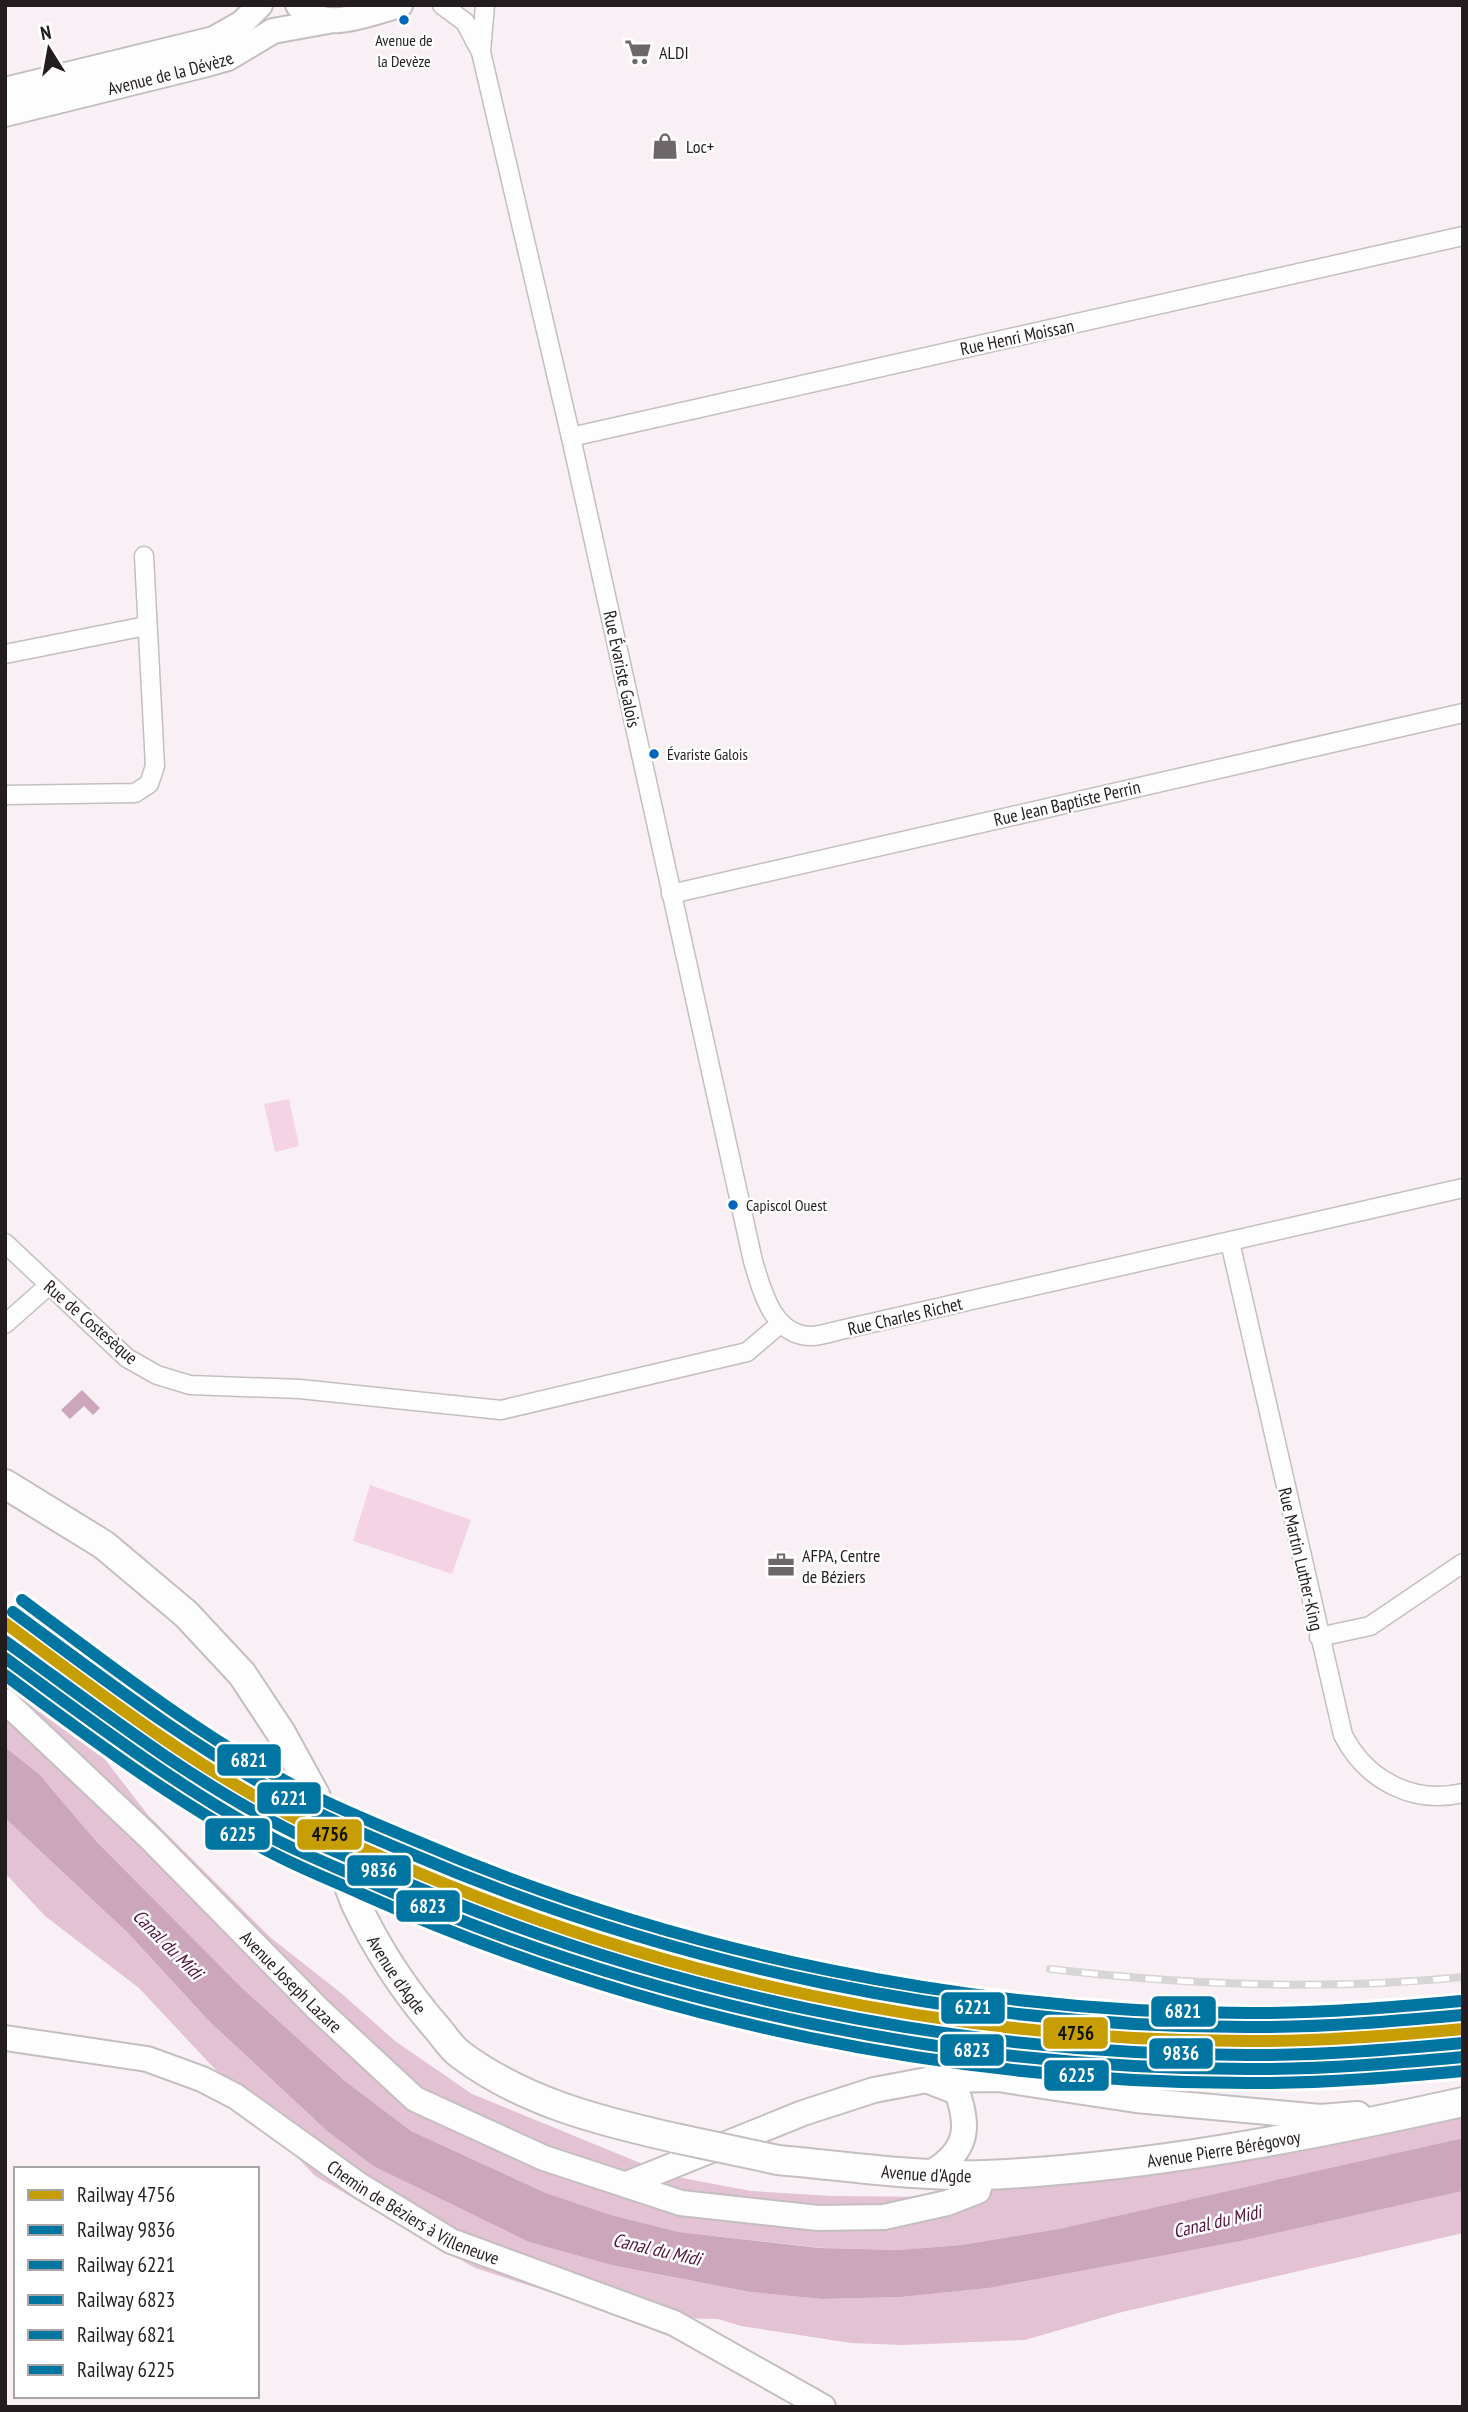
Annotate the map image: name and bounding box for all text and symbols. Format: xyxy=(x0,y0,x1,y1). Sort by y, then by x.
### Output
marker: Avenue de la Devèze xyxy=(397,13,411,27)
north arrow xyxy=(14,14,84,84)
text: N xyxy=(38,20,53,45)
place label: Avenue de la Devèze xyxy=(375,30,433,71)
supermarket icon: ALDI xyxy=(623,37,653,67)
place label: ALDI xyxy=(659,41,689,64)
street label: Avenue de la Dévèze xyxy=(105,46,238,100)
shop icon: Loc+ xyxy=(650,131,680,161)
place label: Loc+ xyxy=(686,135,714,158)
street label: Rue Henri Moissan xyxy=(958,314,1076,360)
street label: Rue Évariste Galois xyxy=(598,609,646,729)
place label: Évariste Galois xyxy=(667,744,748,764)
marker: Évariste Galois xyxy=(647,747,661,761)
street label: Rue Jean Baptiste Perrin xyxy=(992,775,1142,831)
place label: Capiscol Ouest xyxy=(746,1195,828,1215)
marker: Capiscol Ouest xyxy=(726,1198,740,1212)
street label: Rue de Costesèque xyxy=(39,1275,143,1369)
street label: Rue Charles Richet xyxy=(846,1292,965,1340)
street label: Rue Martin Luther-King xyxy=(1273,1485,1329,1633)
place label: AFPA, Centre de Béziers xyxy=(802,1544,880,1588)
office icon: AFPA, Centre de Béziers xyxy=(766,1550,796,1580)
line badge: 6821 xyxy=(216,1743,282,1777)
text: 6821 xyxy=(231,1748,267,1772)
line badge: 6221 xyxy=(256,1781,322,1815)
text: 6221 xyxy=(271,1786,307,1810)
line badge: 6225 xyxy=(204,1817,271,1851)
line badge: 4756 xyxy=(296,1818,363,1851)
text: 6225 xyxy=(220,1822,256,1846)
text: 4756 xyxy=(312,1822,348,1846)
line badge: 9836 xyxy=(346,1854,412,1887)
text: 9836 xyxy=(361,1858,397,1882)
line badge: 6823 xyxy=(395,1889,461,1923)
text: 6823 xyxy=(410,1894,446,1918)
water label: Canal du Midi xyxy=(128,1904,210,1986)
street label: Avenue Joseph Lazare xyxy=(236,1926,347,2037)
street label: Avenue d'Agde xyxy=(363,1931,432,2019)
line badge: 6221 xyxy=(940,1991,1006,2025)
text: 6221 xyxy=(955,1995,991,2019)
line badge: 6821 xyxy=(1150,1995,1217,2028)
text: 6821 xyxy=(1165,1999,1201,2023)
line badge: 4756 xyxy=(1042,2016,1109,2050)
text: 4756 xyxy=(1058,2021,1094,2045)
line badge: 6823 xyxy=(939,2033,1005,2067)
line badge: 9836 xyxy=(1148,2037,1214,2070)
text: 6823 xyxy=(954,2038,990,2062)
text: 9836 xyxy=(1163,2041,1199,2065)
line badge: 6225 xyxy=(1043,2059,1110,2092)
text: 6225 xyxy=(1059,2063,1095,2087)
street label: Avenue Pierre Bérégovoy xyxy=(1146,2124,1302,2172)
street label: Chemin de Béziers à Villeneuve xyxy=(323,2155,503,2269)
street label: Avenue d'Agde xyxy=(880,2159,971,2187)
legend xyxy=(14,2167,259,2398)
text: Railway 4756 xyxy=(77,2181,175,2208)
water label: Canal du Midi xyxy=(1171,2199,1266,2243)
text: Railway 9836 xyxy=(77,2216,175,2243)
water label: Canal du Midi xyxy=(611,2227,706,2271)
text: Railway 6221 xyxy=(77,2251,175,2278)
text: Railway 6823 xyxy=(77,2286,175,2313)
text: Railway 6821 xyxy=(77,2321,175,2348)
text: Railway 6225 xyxy=(77,2356,175,2383)

